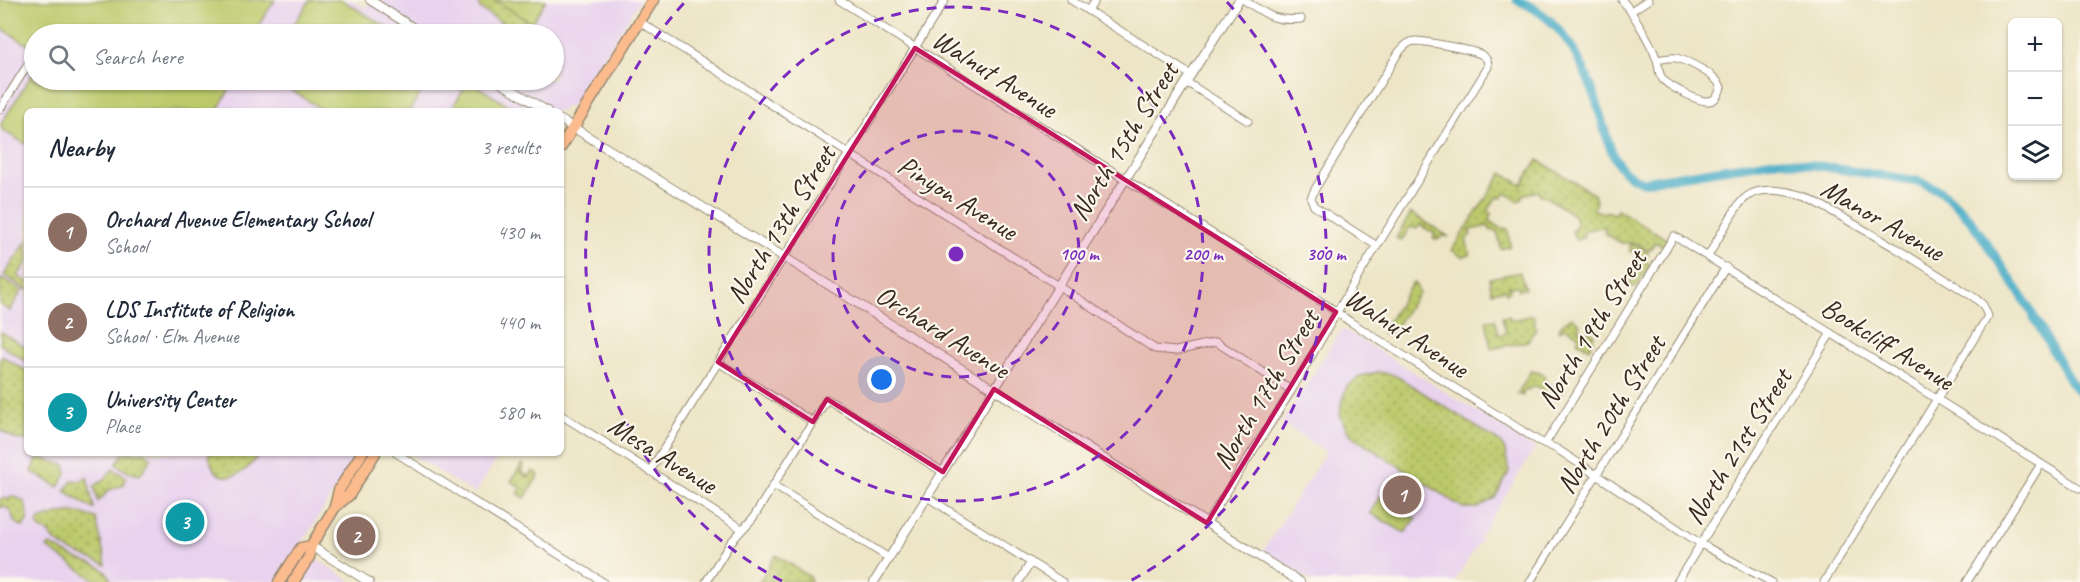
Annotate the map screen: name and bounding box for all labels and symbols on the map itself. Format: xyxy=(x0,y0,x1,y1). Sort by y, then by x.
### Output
street label: Walnut Avenue xyxy=(926,21,1065,126)
street label: North 15th Street xyxy=(1061,53,1187,227)
street label: North 13th Street xyxy=(718,136,844,310)
street label: Pinyon Avenue xyxy=(892,147,1026,249)
street label: Manor Avenue xyxy=(1815,170,1952,270)
street label: North 19th Street xyxy=(1529,241,1655,415)
text: 100 m xyxy=(1060,243,1100,265)
text: 200 m xyxy=(1184,243,1224,265)
text: 300 m xyxy=(1307,243,1347,265)
centre of rings xyxy=(946,244,966,264)
street label: Orchard Avenue xyxy=(869,277,1018,387)
street label: Walnut Avenue xyxy=(1338,279,1477,386)
street label: Bookcliff Avenue xyxy=(1815,289,1962,399)
street label: North 17th Street xyxy=(1204,301,1328,475)
street label: North 20th Street xyxy=(1548,326,1674,500)
street label: North 21st Street xyxy=(1676,360,1801,530)
your location xyxy=(867,365,896,394)
street label: Mesa Avenue xyxy=(602,407,725,502)
pin: 1 xyxy=(1382,472,1422,518)
pin: 3 xyxy=(166,500,204,544)
pin: 2 xyxy=(336,514,376,558)

